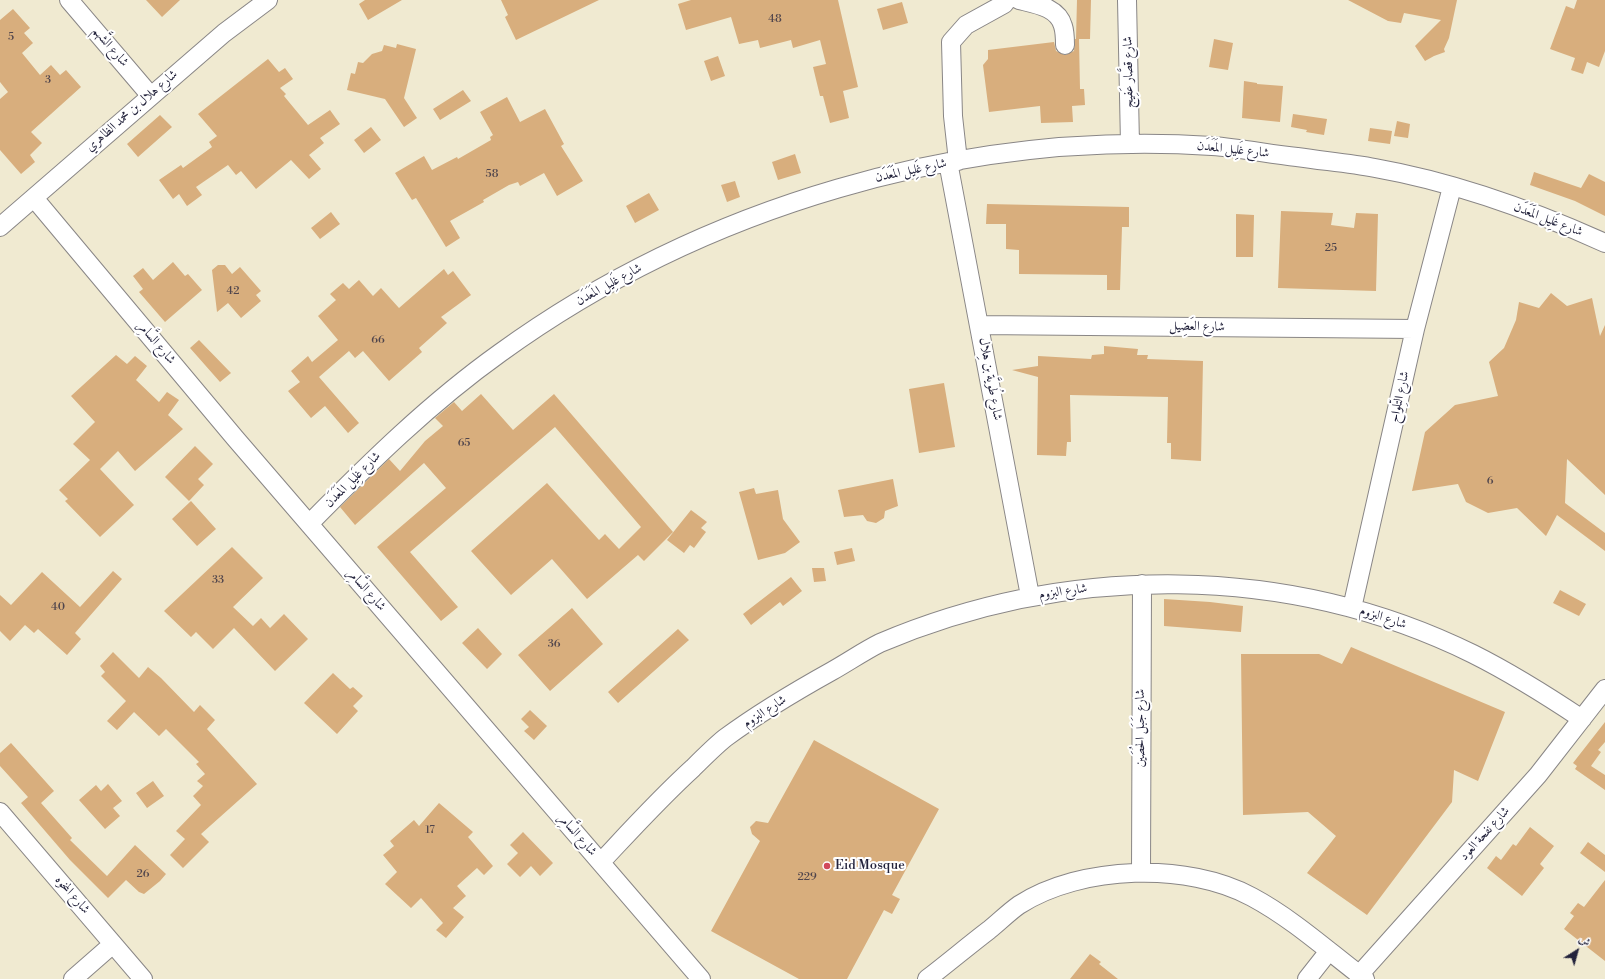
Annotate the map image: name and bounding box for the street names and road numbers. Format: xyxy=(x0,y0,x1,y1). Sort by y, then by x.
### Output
street label: شارع الشَّهم xyxy=(88,24,132,70)
street label: شارع قصَّار عَفِيج xyxy=(1121,36,1137,108)
street label: شارع هلال بن محمد الظاهري xyxy=(83,67,181,155)
street label: شارع غَلِيل المَعَدَن xyxy=(1196,138,1270,162)
street label: شارع غَلِيل المَعَدَن xyxy=(874,156,948,186)
street label: شارع غَلِيل المَعَدَن xyxy=(1511,200,1585,240)
street label: شارع غَلِيل المَعَدَن xyxy=(573,261,645,309)
street label: شارع السَّامِر xyxy=(134,318,178,368)
street label: شارع العَضِيل xyxy=(1169,319,1225,335)
street label: شارع طُويَّة بن هِلال xyxy=(975,336,1005,422)
street label: شارع التِّلواح xyxy=(1387,370,1413,424)
street label: شارع غَلِيل المَعَدَن xyxy=(322,449,384,511)
street label: شارع السَّامِر xyxy=(343,566,389,614)
street label: شارع البزوم xyxy=(1038,581,1088,603)
street label: شارع البزوم xyxy=(1358,603,1408,633)
street label: شارع جَبَل الحُصَين xyxy=(1133,689,1149,767)
street label: شارع البزوم xyxy=(740,692,790,732)
street label: شارع نفحة العود xyxy=(1457,804,1513,864)
street label: شارع السَّامِر xyxy=(554,811,600,859)
street label: شارع المخوه xyxy=(51,873,93,917)

